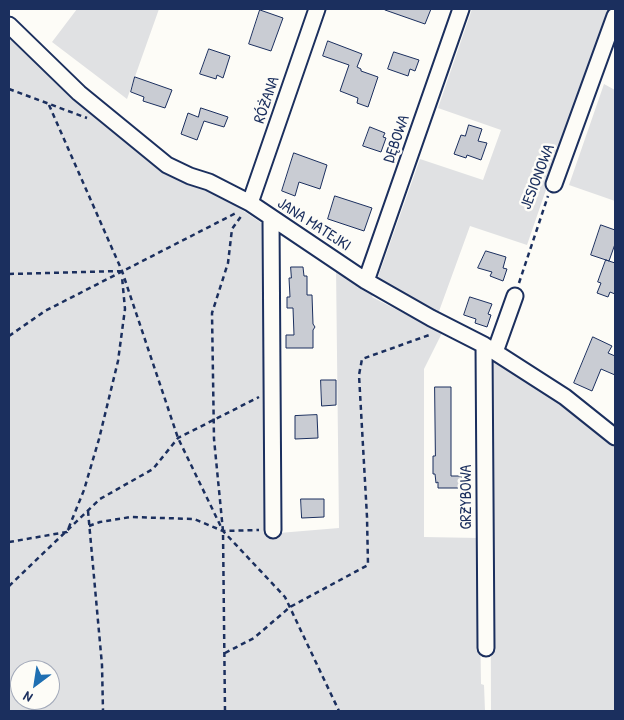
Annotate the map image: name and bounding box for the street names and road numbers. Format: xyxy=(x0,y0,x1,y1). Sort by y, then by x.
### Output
street label: RÓŻANA xyxy=(250,74,284,126)
street label: DĘBOWA xyxy=(380,113,414,165)
street label: JESIONOWA xyxy=(517,142,559,212)
street label: JANA MATEJKI xyxy=(274,194,354,256)
street label: GRZYBOWA xyxy=(457,465,477,529)

